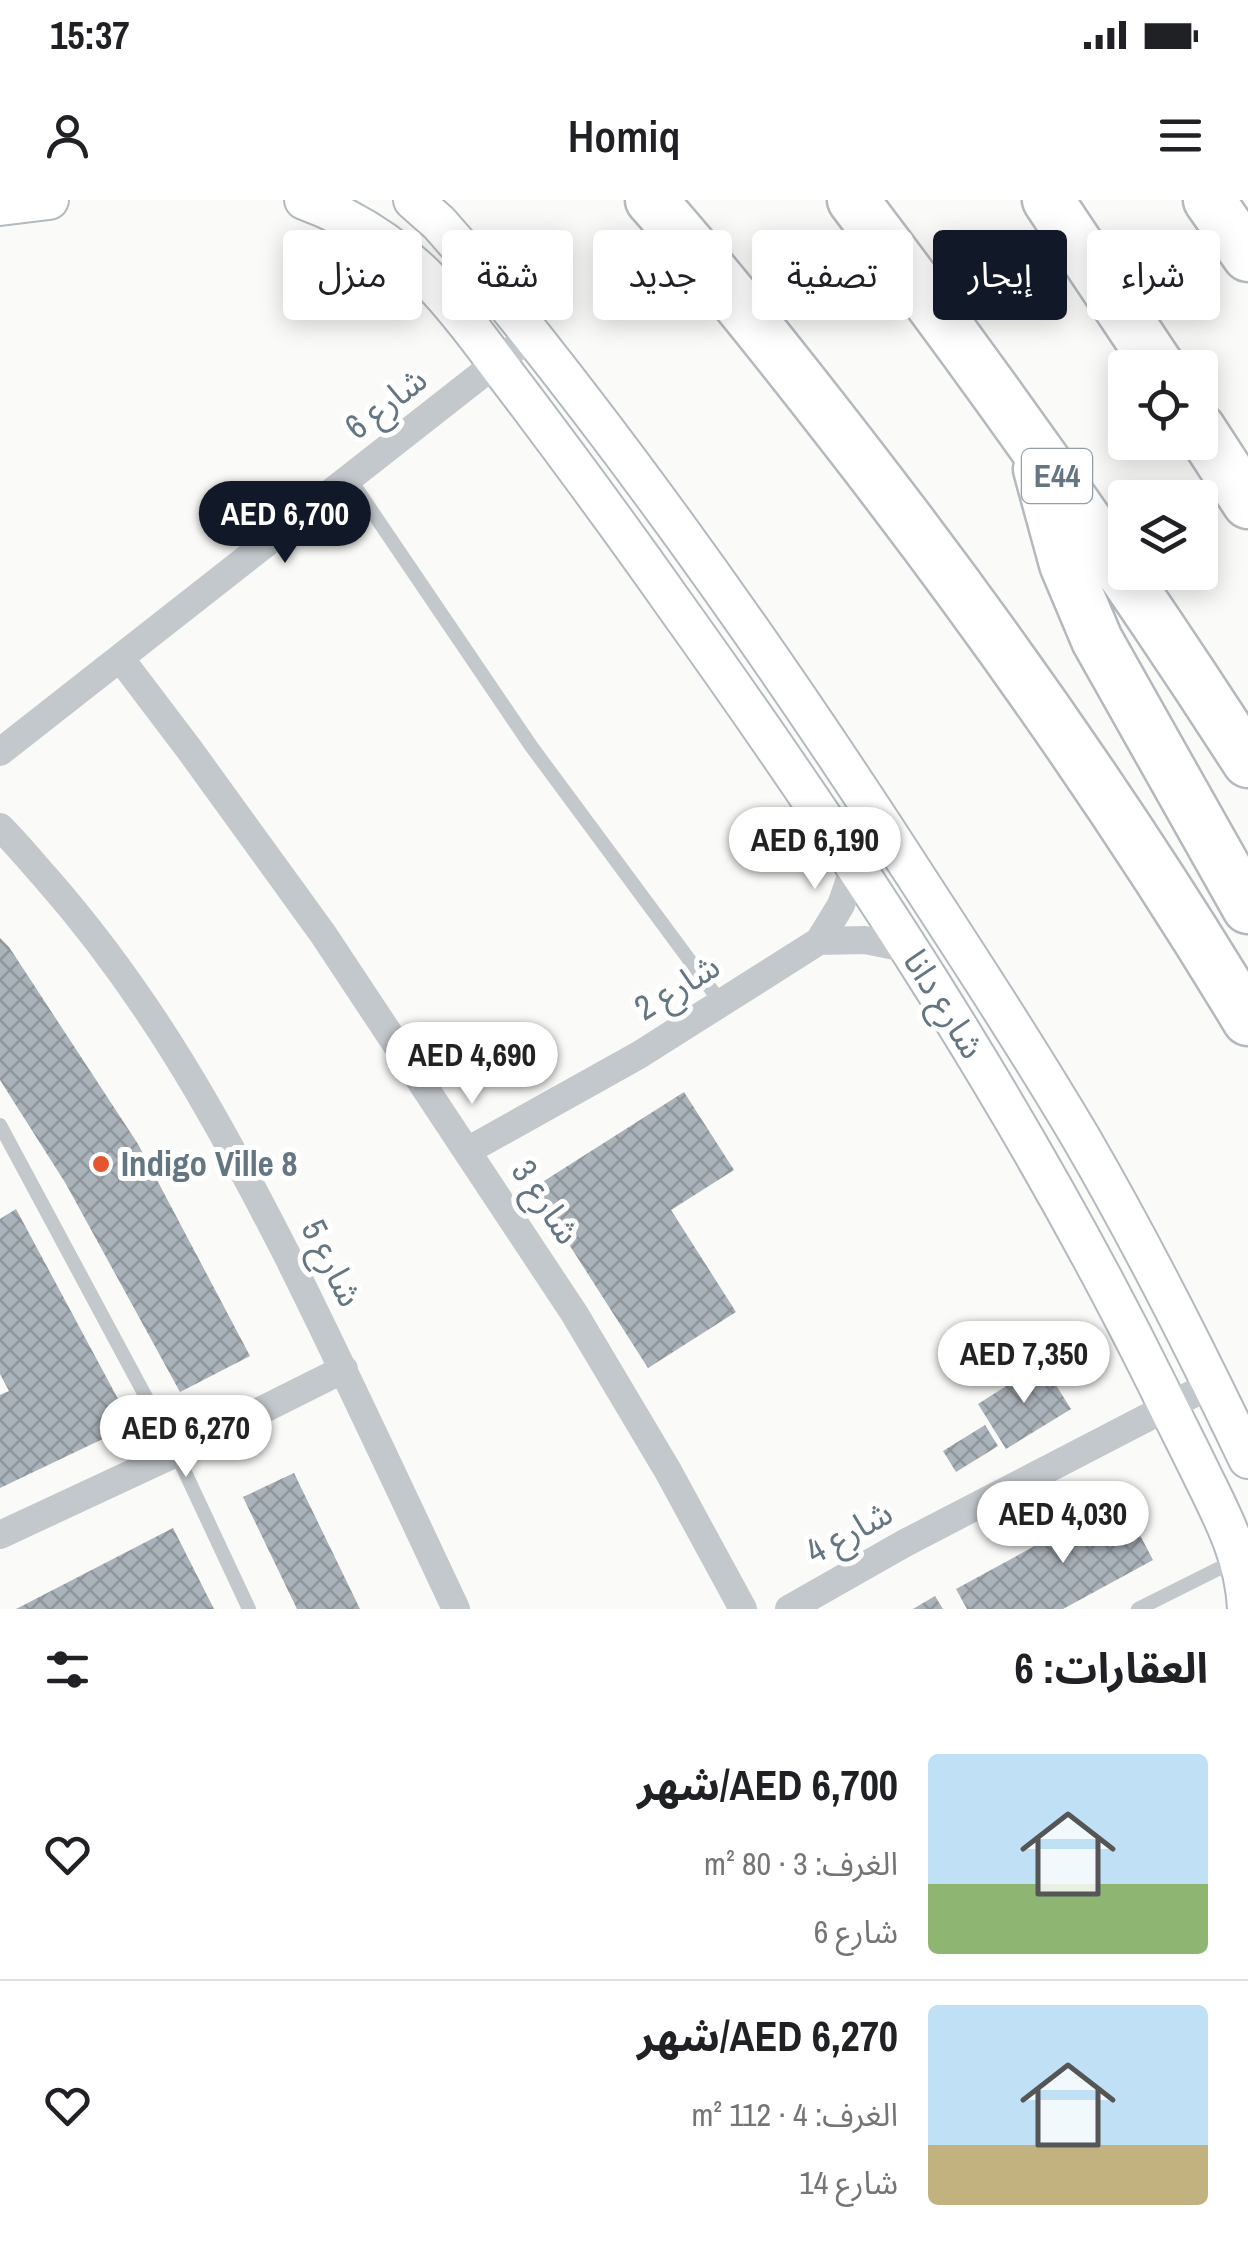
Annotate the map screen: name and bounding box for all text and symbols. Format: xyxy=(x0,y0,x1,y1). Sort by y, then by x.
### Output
text: 15:37 xyxy=(50,10,130,61)
text: Homiq xyxy=(568,105,680,166)
icon: person xyxy=(40,108,95,163)
icon: menu xyxy=(1153,108,1208,163)
chip: منزل xyxy=(283,230,422,320)
chip: شقة xyxy=(442,230,573,320)
chip: جديد xyxy=(593,230,732,320)
chip: تصفية xyxy=(752,230,913,320)
chip: إيجار xyxy=(933,230,1067,320)
chip: شراء xyxy=(1087,230,1220,320)
map controls xyxy=(1108,350,1218,590)
button: locate xyxy=(1108,350,1218,460)
street label: شارع 6 xyxy=(335,356,438,452)
road number: E44 xyxy=(1022,449,1092,503)
button: layers xyxy=(1108,480,1218,590)
pin: AED 6,700 xyxy=(171,481,399,566)
text: AED 6,700 xyxy=(221,492,349,535)
pin: AED 6,190 xyxy=(701,807,929,892)
text: AED 6,190 xyxy=(751,818,879,861)
street label: شارع دانا xyxy=(890,940,996,1069)
street label: شارع 2 xyxy=(625,942,730,1033)
pin: AED 4,690 xyxy=(358,1022,586,1107)
text: AED 4,690 xyxy=(408,1033,536,1076)
place label: Indigo Ville 8 xyxy=(121,1140,298,1187)
street label: شارع 3 xyxy=(499,1150,592,1255)
marker: Indigo Ville 8 xyxy=(90,1153,112,1175)
street label: شارع 5 xyxy=(288,1211,374,1316)
pin: AED 7,350 xyxy=(910,1321,1138,1406)
text: AED 7,350 xyxy=(960,1332,1088,1375)
pin: AED 6,270 xyxy=(72,1395,300,1480)
text: AED 6,270 xyxy=(122,1406,250,1449)
pin: AED 4,030 xyxy=(949,1481,1177,1566)
street label: شارع 4 xyxy=(797,1489,902,1577)
text: AED 4,030 xyxy=(999,1492,1127,1535)
text: العقارات: 6 xyxy=(1015,1640,1208,1696)
icon: filters xyxy=(40,1642,95,1697)
text: AED 6,700/شهر xyxy=(637,1757,898,1813)
icon: home xyxy=(1008,1794,1128,1914)
icon: heart xyxy=(40,1827,95,1882)
text: الغرف: 3 · 80 m² xyxy=(704,1842,898,1885)
text: شارع 6 xyxy=(814,1910,898,1953)
text: AED 6,270/شهر xyxy=(637,2008,898,2064)
icon: home xyxy=(1008,2045,1128,2165)
icon: heart xyxy=(40,2078,95,2133)
text: الغرف: 4 · 112 m² xyxy=(691,2093,898,2136)
text: شارع 14 xyxy=(799,2161,898,2204)

